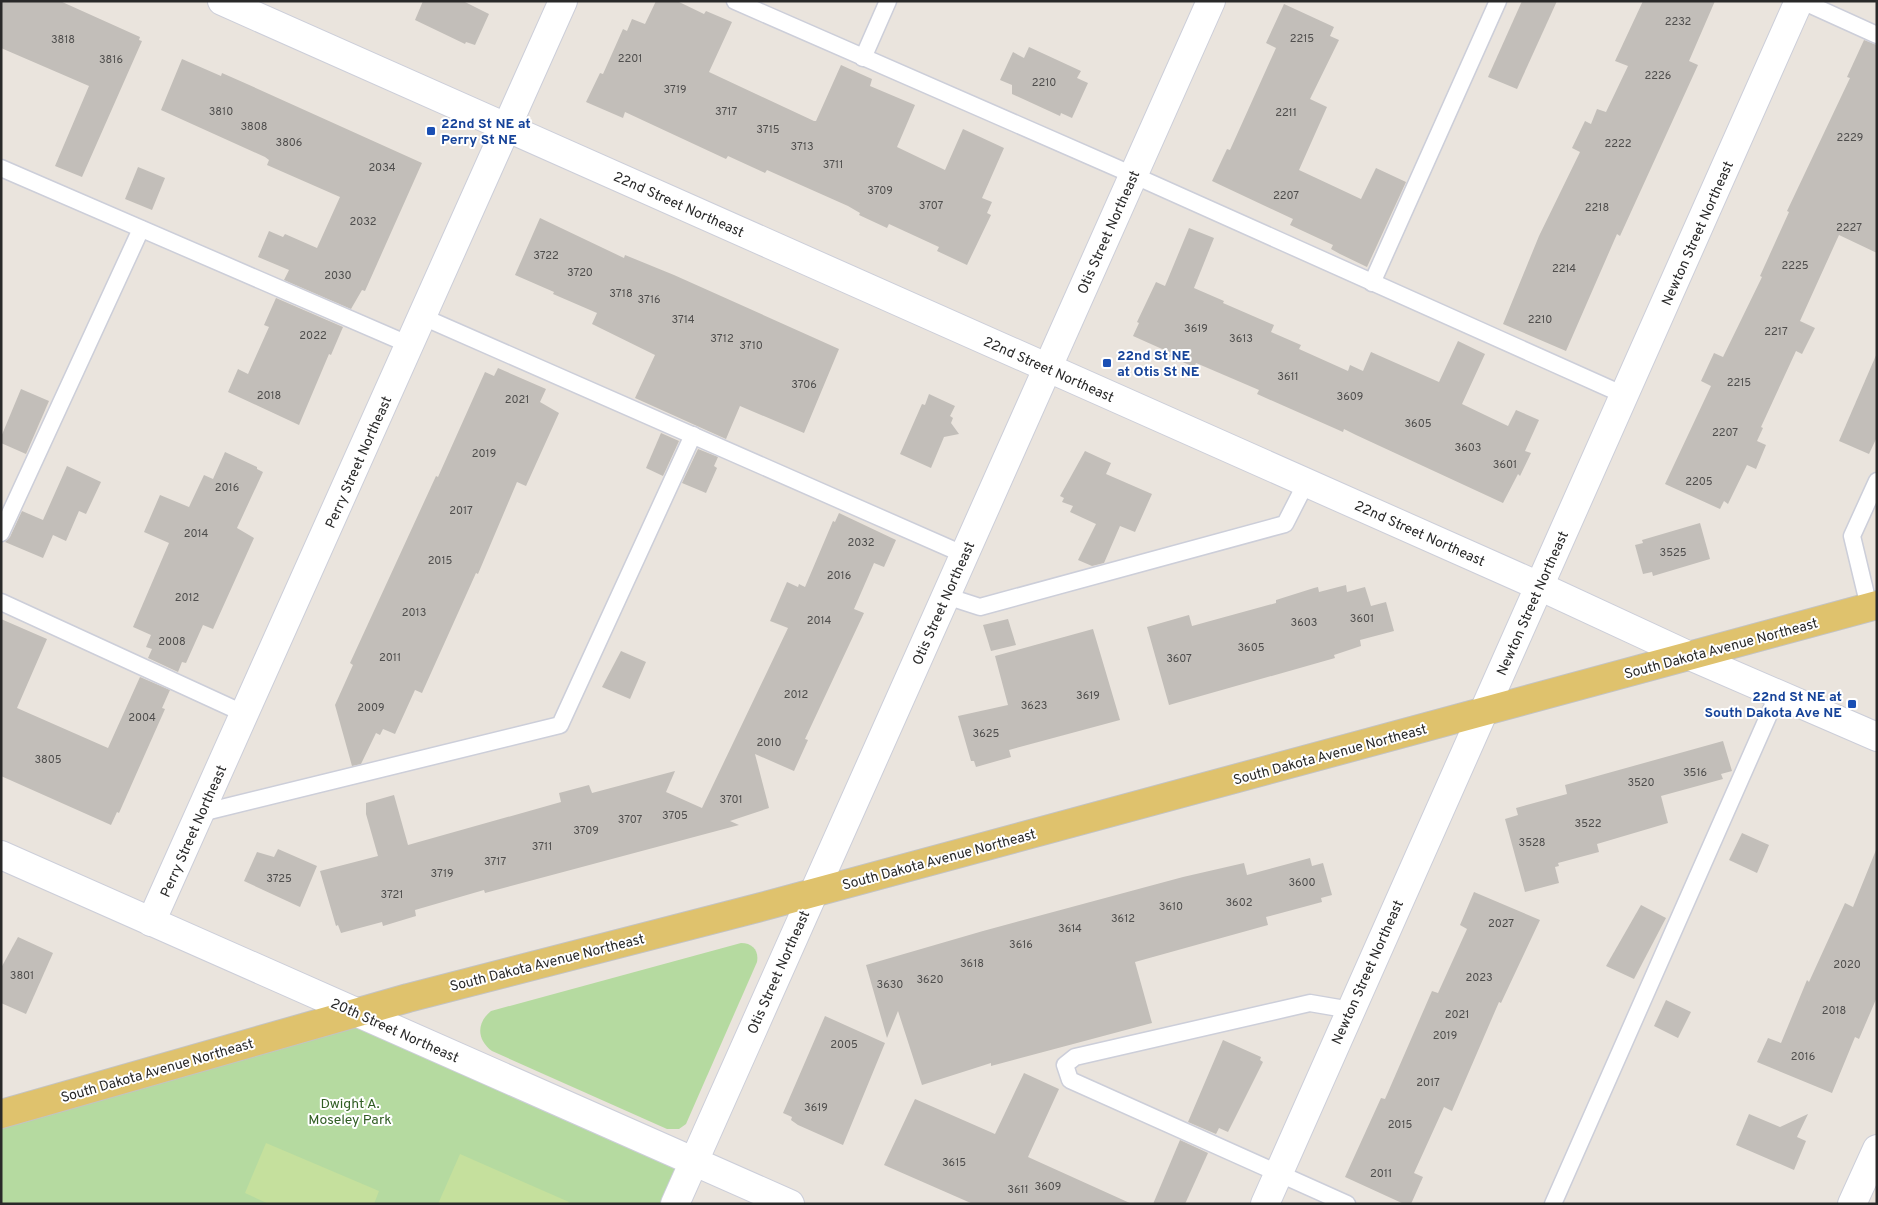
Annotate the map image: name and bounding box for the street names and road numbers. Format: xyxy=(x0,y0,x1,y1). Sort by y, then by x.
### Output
street label: Newton Street Northeast xyxy=(1659,159,1738,308)
street label: Otis Street Northeast xyxy=(1074,168,1144,297)
street label: 22nd Street Northeast xyxy=(610,169,746,242)
street label: 22nd Street Northeast xyxy=(980,334,1116,407)
street label: Perry Street Northeast xyxy=(323,394,396,531)
street label: 22nd Street Northeast xyxy=(1351,498,1487,571)
street label: Newton Street Northeast xyxy=(1494,529,1573,678)
street label: Otis Street Northeast xyxy=(909,539,979,668)
street label: South Dakota Avenue Northeast xyxy=(1623,615,1820,684)
street label: South Dakota Avenue Northeast xyxy=(1232,721,1429,790)
street label: Perry Street Northeast xyxy=(158,763,231,900)
street label: South Dakota Avenue Northeast xyxy=(841,826,1038,895)
street label: Newton Street Northeast xyxy=(1329,898,1408,1047)
street label: Otis Street Northeast xyxy=(744,908,814,1037)
street label: South Dakota Avenue Northeast xyxy=(448,931,646,996)
street label: 20th Street Northeast xyxy=(328,995,461,1067)
street label: South Dakota Avenue Northeast xyxy=(59,1036,256,1107)

